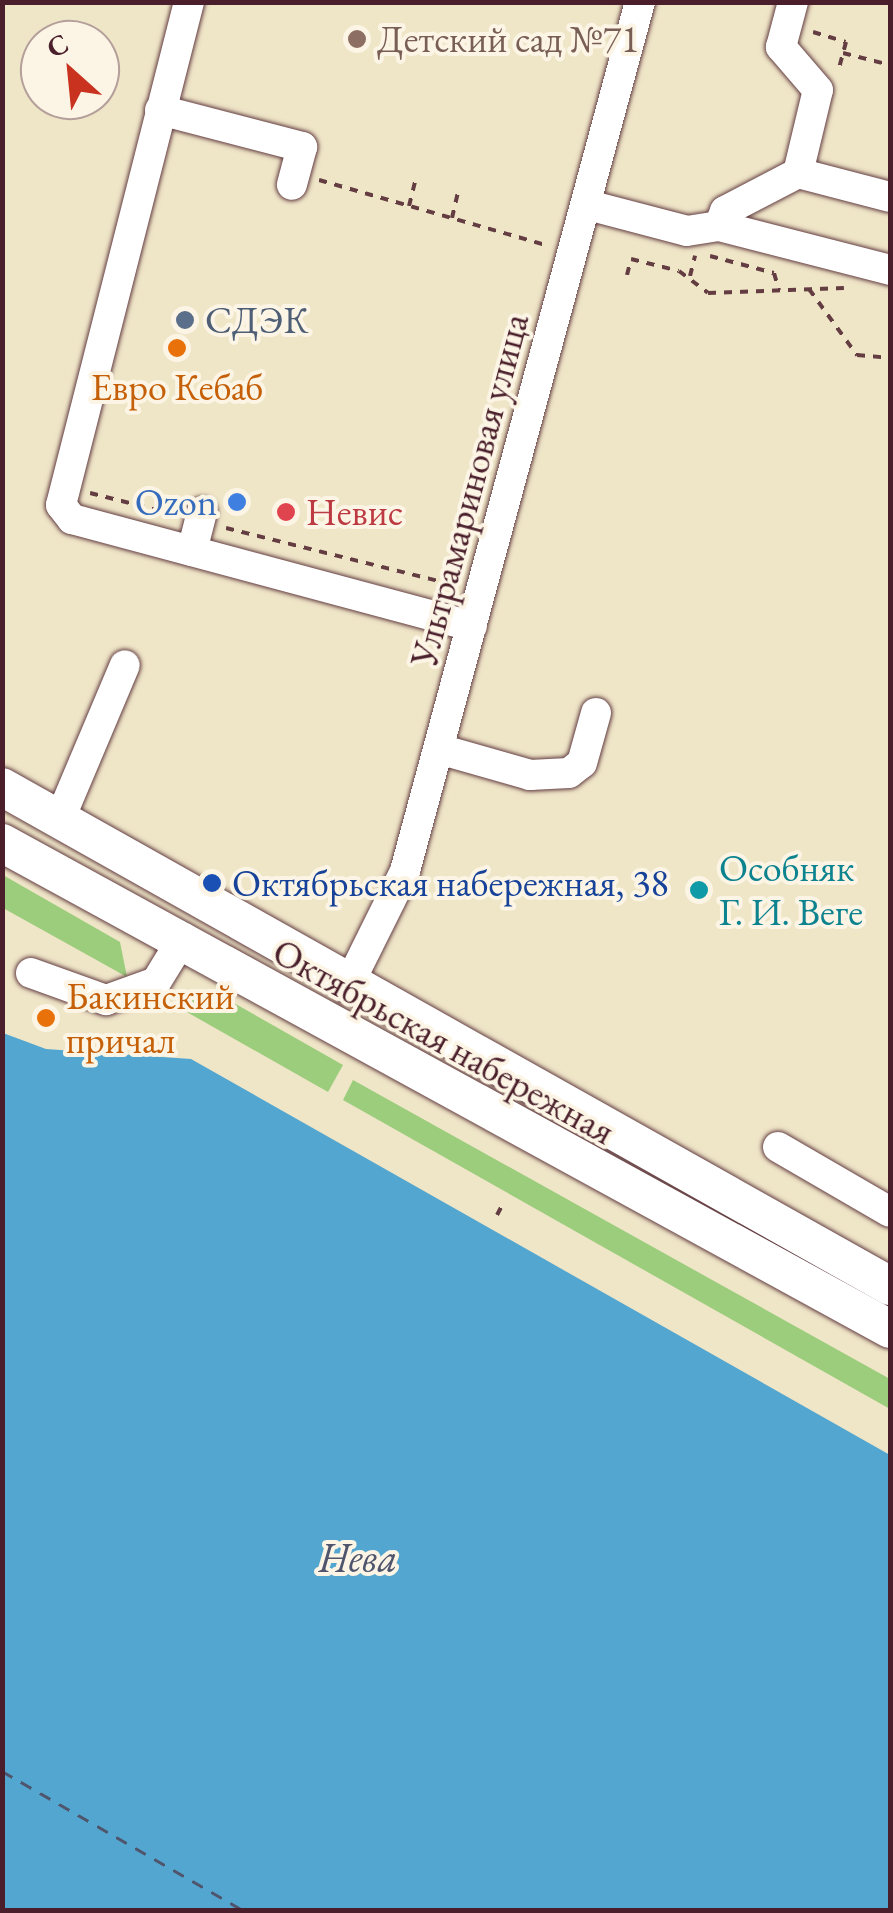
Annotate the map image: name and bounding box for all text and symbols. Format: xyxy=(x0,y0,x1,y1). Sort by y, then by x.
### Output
place label: Детский сад №71 xyxy=(377,16,639,62)
north arrow xyxy=(20,20,120,120)
text: С xyxy=(40,25,74,66)
marker: Детский сад №71 xyxy=(346,28,368,50)
place label: СДЭК xyxy=(205,297,309,343)
street label: Ультрамариновая улица xyxy=(400,308,538,672)
marker: СДЭК xyxy=(174,309,196,331)
marker: Евро Кебаб xyxy=(166,337,188,359)
place label: Евро Кебаб xyxy=(91,364,263,410)
place label: Ozon xyxy=(135,479,217,525)
place label: Невис xyxy=(306,489,403,535)
marker: Ozon xyxy=(226,491,248,513)
marker: Невис xyxy=(275,501,297,523)
place label: Особняк Г. И. Веге xyxy=(719,845,863,934)
place label: Октябрьская набережная, 38 xyxy=(232,860,669,906)
marker: Октябрьская набережная, 38 xyxy=(201,872,223,894)
marker: Особняк Г. И. Веге xyxy=(688,879,710,901)
street label: Октябрьская набережная xyxy=(265,928,623,1154)
place label: Бакинский причал xyxy=(66,973,235,1062)
marker: Бакинский причал xyxy=(35,1007,57,1029)
water label: Нева xyxy=(319,1533,397,1581)

